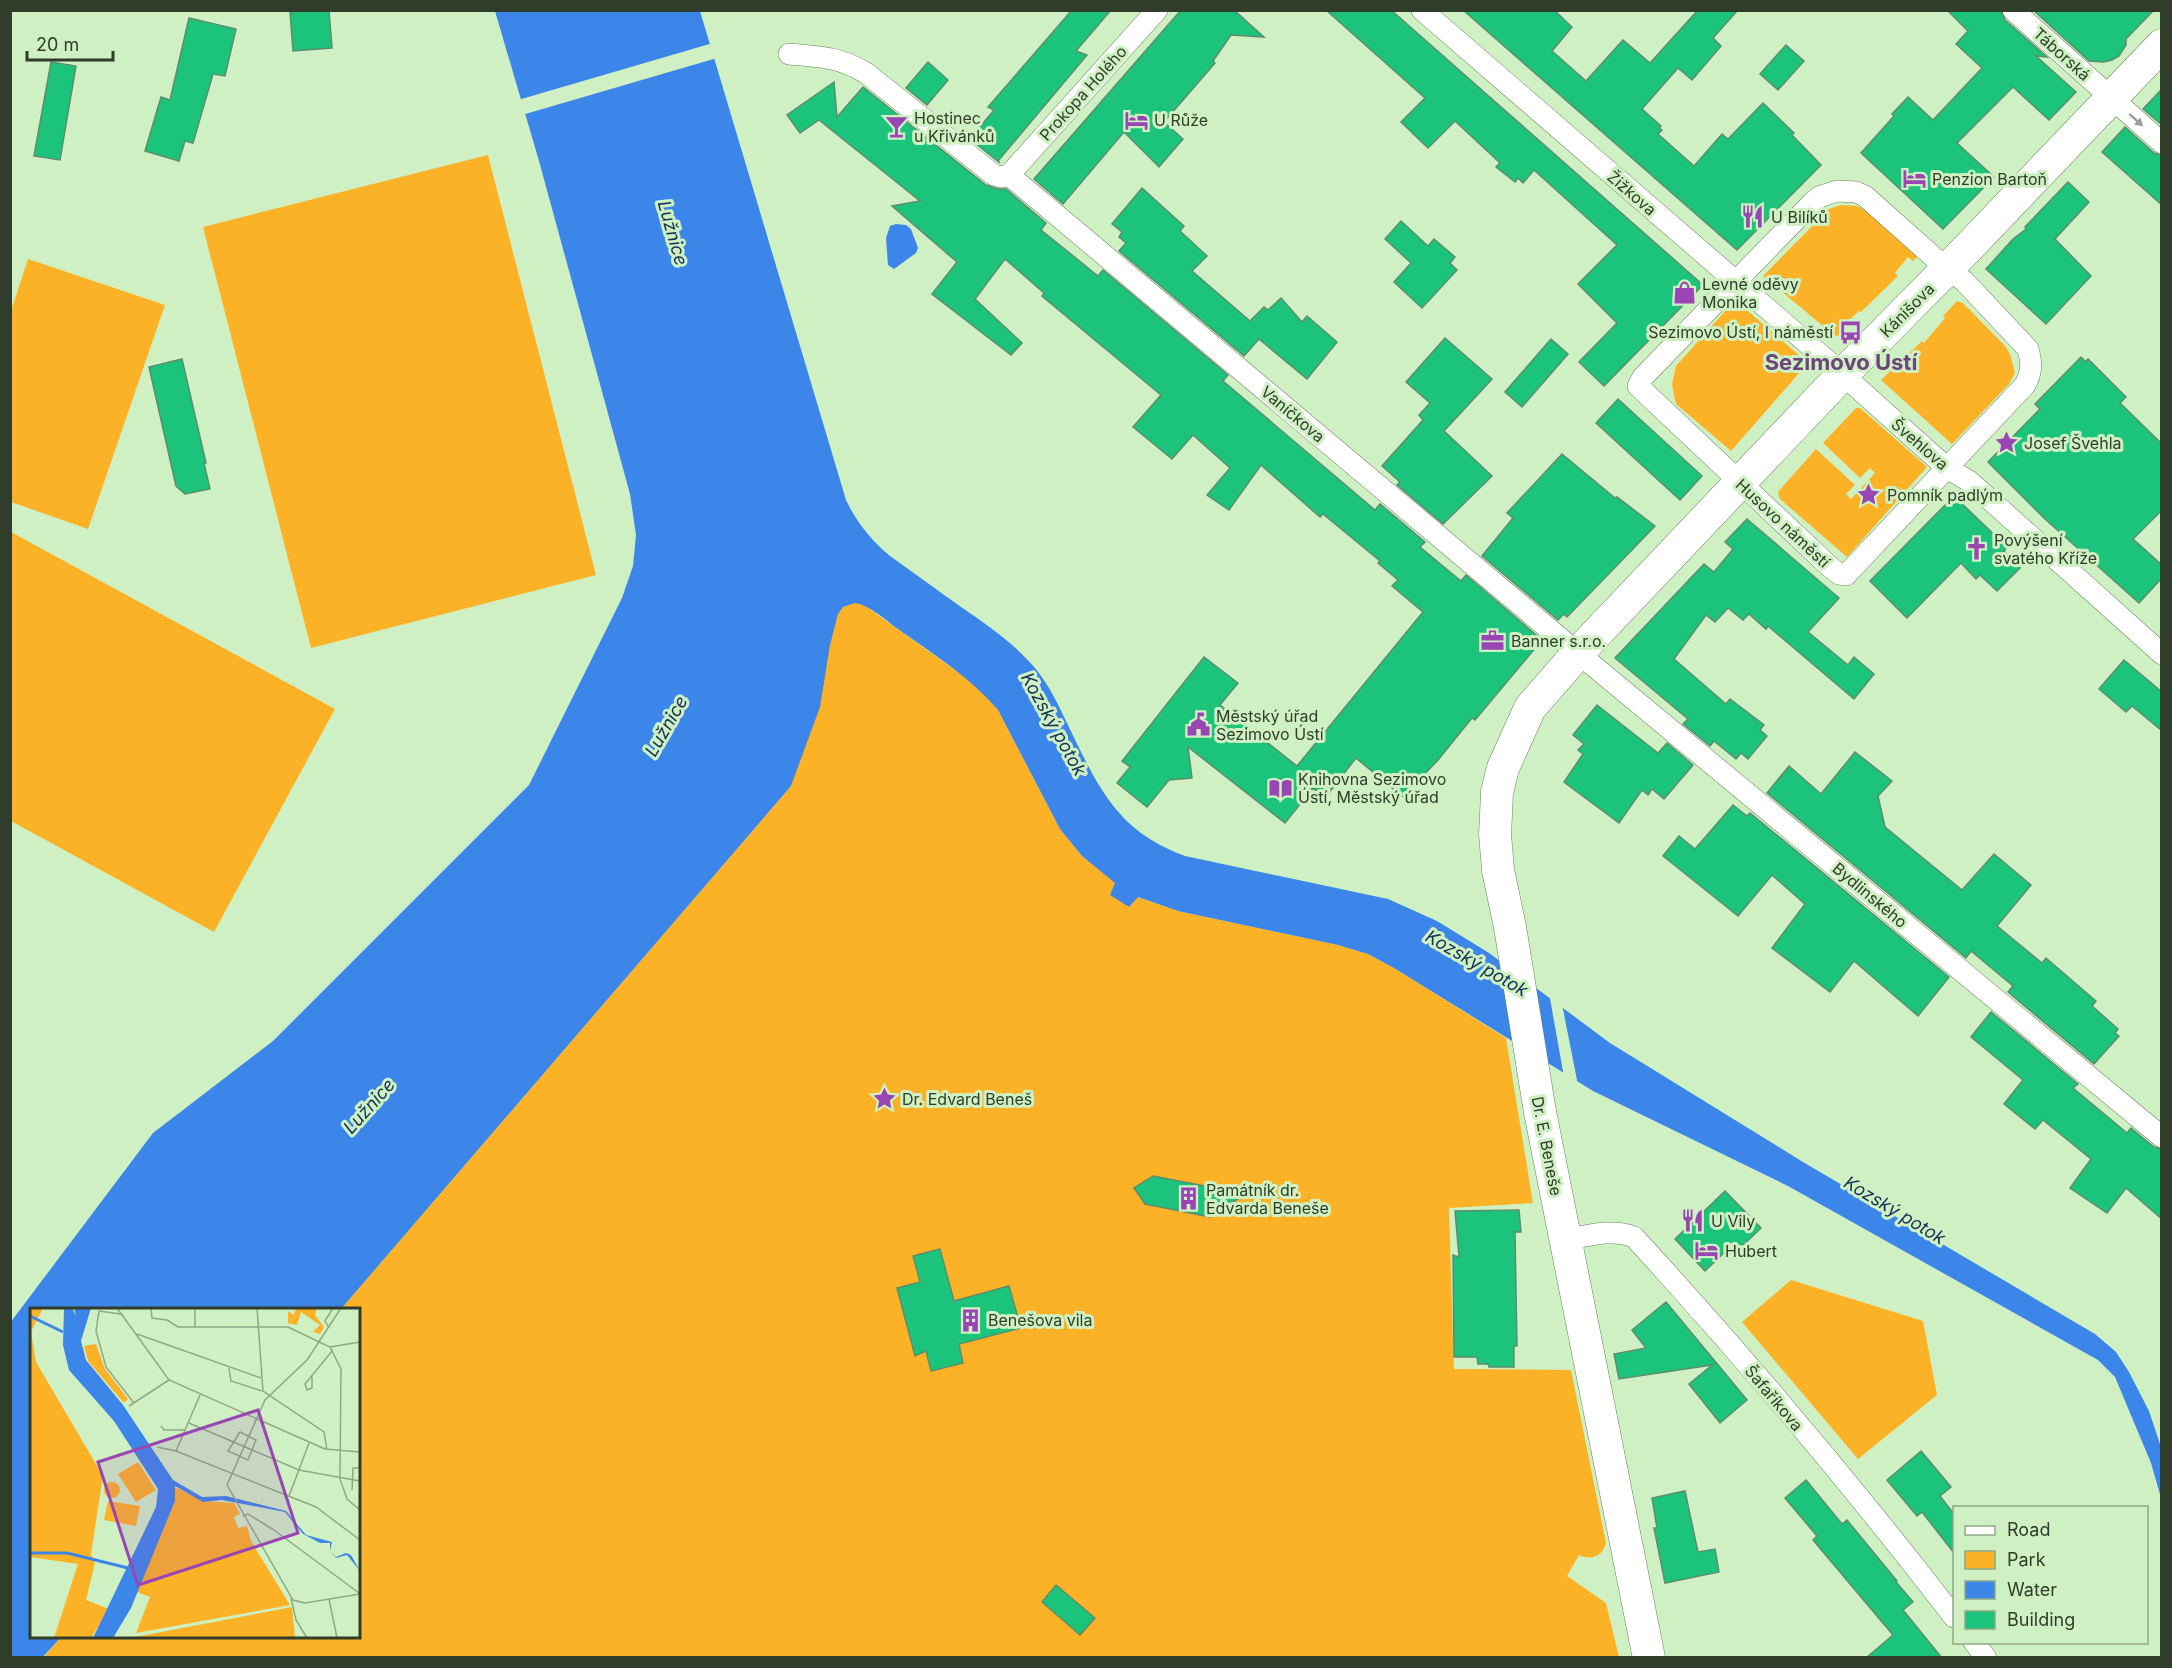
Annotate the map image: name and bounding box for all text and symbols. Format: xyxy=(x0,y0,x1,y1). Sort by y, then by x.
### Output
street label: Táborská xyxy=(2029,23,2095,85)
scale bar xyxy=(27,24,112,62)
text: 20 m xyxy=(36,34,79,55)
street label: Prokopa Holého xyxy=(1035,41,1131,145)
hotel icon: U Růže xyxy=(1123,107,1149,133)
place label: Hostinec u Křivánků xyxy=(914,108,994,146)
place label: U Růže xyxy=(1154,110,1208,130)
one-way arrow xyxy=(2128,113,2143,126)
bar icon: Hostinec u Křivánků xyxy=(883,114,909,140)
street label: Žižkova xyxy=(1603,166,1661,220)
hotel icon: Penzion Bartoň xyxy=(1901,166,1927,192)
place label: Penzion Bartoň xyxy=(1932,169,2047,189)
water label: Lužnice xyxy=(654,198,692,268)
restaurant icon: U Bilíků xyxy=(1740,204,1766,230)
place label: U Bilíků xyxy=(1771,207,1828,227)
place label: Levné oděvy Monika xyxy=(1702,274,1799,312)
street label: Kánišova xyxy=(1876,279,1938,341)
shop icon: Levné oděvy Monika xyxy=(1671,280,1697,306)
bus stop icon: Sezimovo Ústí, I náměstí xyxy=(1838,319,1864,345)
place label: Sezimovo Ústí, I náměstí xyxy=(1648,322,1833,342)
district label: Sezimovo Ústí xyxy=(1765,349,1918,375)
street label: Vaníčkova xyxy=(1257,382,1329,446)
street label: Švehlova xyxy=(1887,414,1953,474)
place icon: Josef Švehla xyxy=(1993,430,2019,456)
place label: Josef Švehla xyxy=(2024,433,2122,453)
street label: Husovo náměstí xyxy=(1732,474,1834,572)
place icon: Pomník padlým xyxy=(1856,482,1882,508)
place label: Pomník padlým xyxy=(1887,485,2003,505)
place label: Povýšení svatého Kříže xyxy=(1994,530,2097,568)
church icon: Povýšení svatého Kříže xyxy=(1963,536,1989,562)
office icon: Banner s.r.o. xyxy=(1480,628,1506,654)
place label: Banner s.r.o. xyxy=(1511,631,1606,651)
water label: Kozský potok xyxy=(1017,669,1092,780)
water label: Lužnice xyxy=(640,692,692,760)
place label: Městský úřad Sezimovo Ústí xyxy=(1216,706,1324,744)
public building icon: Městský úřad Sezimovo Ústí xyxy=(1185,712,1211,738)
place label: Knihovna Sezimovo Ústí, Městský úřad xyxy=(1298,769,1446,807)
library icon: Knihovna Sezimovo Ústí, Městský úřad xyxy=(1267,775,1293,801)
street label: Bydlinského xyxy=(1829,858,1911,932)
water label: Kozský potok xyxy=(1422,925,1533,1001)
water label: Lužnice xyxy=(339,1074,399,1138)
place icon: Dr. Edvard Beneš xyxy=(871,1086,897,1112)
place label: Dr. Edvard Beneš xyxy=(902,1089,1032,1109)
street label: Dr. E. Beneše xyxy=(1528,1095,1566,1197)
water label: Kozský potok xyxy=(1840,1171,1951,1249)
place label: Památník dr. Edvarda Beneše xyxy=(1206,1180,1329,1218)
building icon: Památník dr. Edvarda Beneše xyxy=(1175,1186,1201,1212)
restaurant icon: U Vily xyxy=(1680,1208,1706,1234)
place label: U Vily xyxy=(1711,1211,1755,1231)
hotel icon: Hubert xyxy=(1694,1238,1720,1264)
place label: Hubert xyxy=(1725,1241,1777,1261)
building icon: Benešova vila xyxy=(957,1307,983,1333)
inset map xyxy=(30,1308,360,1638)
place label: Benešova vila xyxy=(988,1310,1092,1330)
street label: Šafaříkova xyxy=(1741,1361,1807,1435)
legend xyxy=(1953,1506,2148,1644)
text: Road xyxy=(2007,1519,2050,1540)
text: Park xyxy=(2007,1549,2046,1570)
text: Water xyxy=(2007,1579,2057,1600)
text: Building xyxy=(2007,1609,2075,1630)

